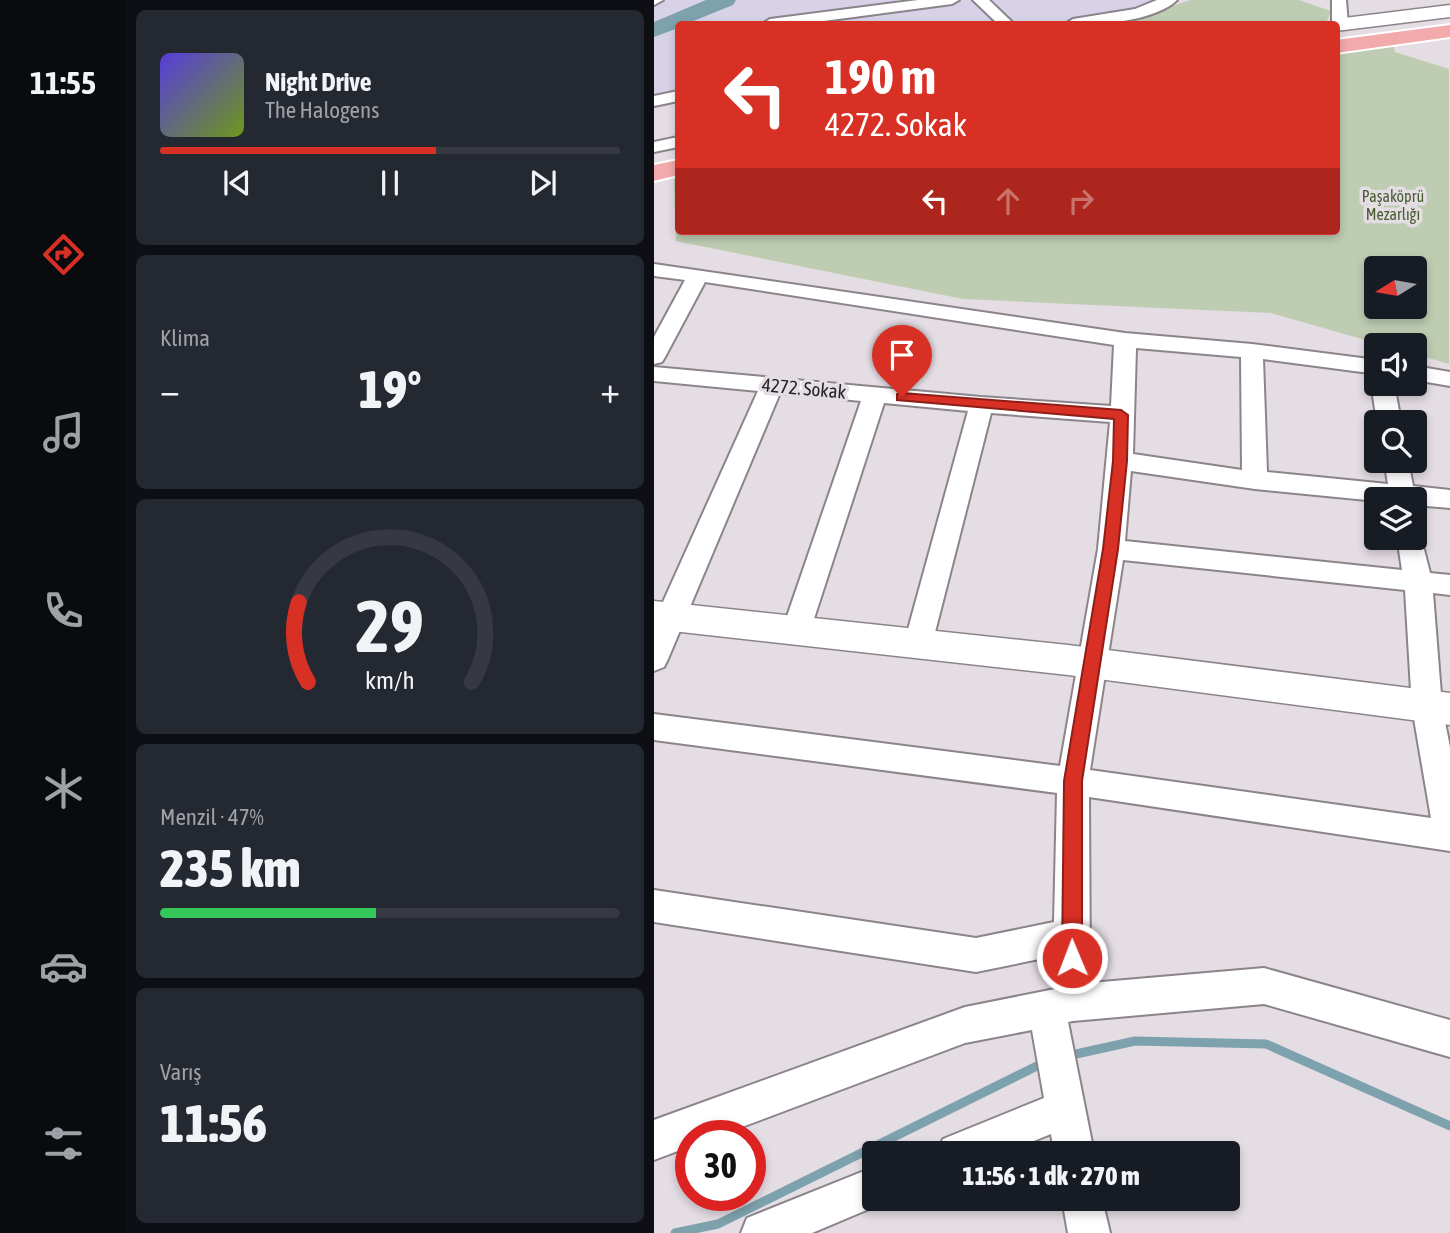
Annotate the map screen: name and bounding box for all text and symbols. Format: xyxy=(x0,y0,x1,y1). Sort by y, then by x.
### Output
text: 190 m xyxy=(825,48,936,104)
icon: left xyxy=(710,49,801,140)
text: 11:55 xyxy=(30,64,96,101)
text: Night Drive xyxy=(265,67,372,97)
text: The Halogens xyxy=(265,97,379,123)
text: 4272. Sokak xyxy=(825,106,967,143)
icon: previous xyxy=(218,164,256,202)
icon: pause xyxy=(371,164,409,202)
icon: next xyxy=(524,164,562,202)
icon: left xyxy=(916,182,954,220)
icon: ahead xyxy=(989,182,1027,220)
icon: right xyxy=(1062,182,1100,220)
park label: Paşaköprü Mezarlığı xyxy=(1362,187,1424,224)
icon: directions xyxy=(39,230,88,279)
north arrow xyxy=(1364,256,1428,318)
map controls xyxy=(1364,256,1427,550)
text: Klima xyxy=(160,325,210,351)
pin xyxy=(872,325,932,397)
button: sound xyxy=(1364,333,1427,396)
icon: arrive xyxy=(883,336,921,374)
text: 19° xyxy=(358,359,422,419)
text: − xyxy=(160,368,180,411)
text: + xyxy=(600,368,620,411)
street label: 4272. Sokak xyxy=(761,373,848,403)
icon: music xyxy=(39,408,88,457)
button: search xyxy=(1364,410,1427,473)
button: layers xyxy=(1364,487,1427,550)
text: 29 xyxy=(356,585,424,668)
icon: phone xyxy=(39,586,88,635)
text: km/h xyxy=(365,666,415,694)
icon: climate xyxy=(39,764,88,813)
text: Menzil · 47% xyxy=(160,804,264,830)
text: 235 km xyxy=(160,838,301,898)
position arrow xyxy=(1035,921,1109,995)
icon: car xyxy=(39,942,88,991)
text: Varış xyxy=(160,1059,201,1085)
text: 11:56 xyxy=(160,1093,267,1153)
icon: filters xyxy=(39,1119,88,1168)
speed limit sign: 30 xyxy=(675,1120,766,1211)
text: 11:56 · 1 dk · 270 m xyxy=(962,1161,1140,1191)

